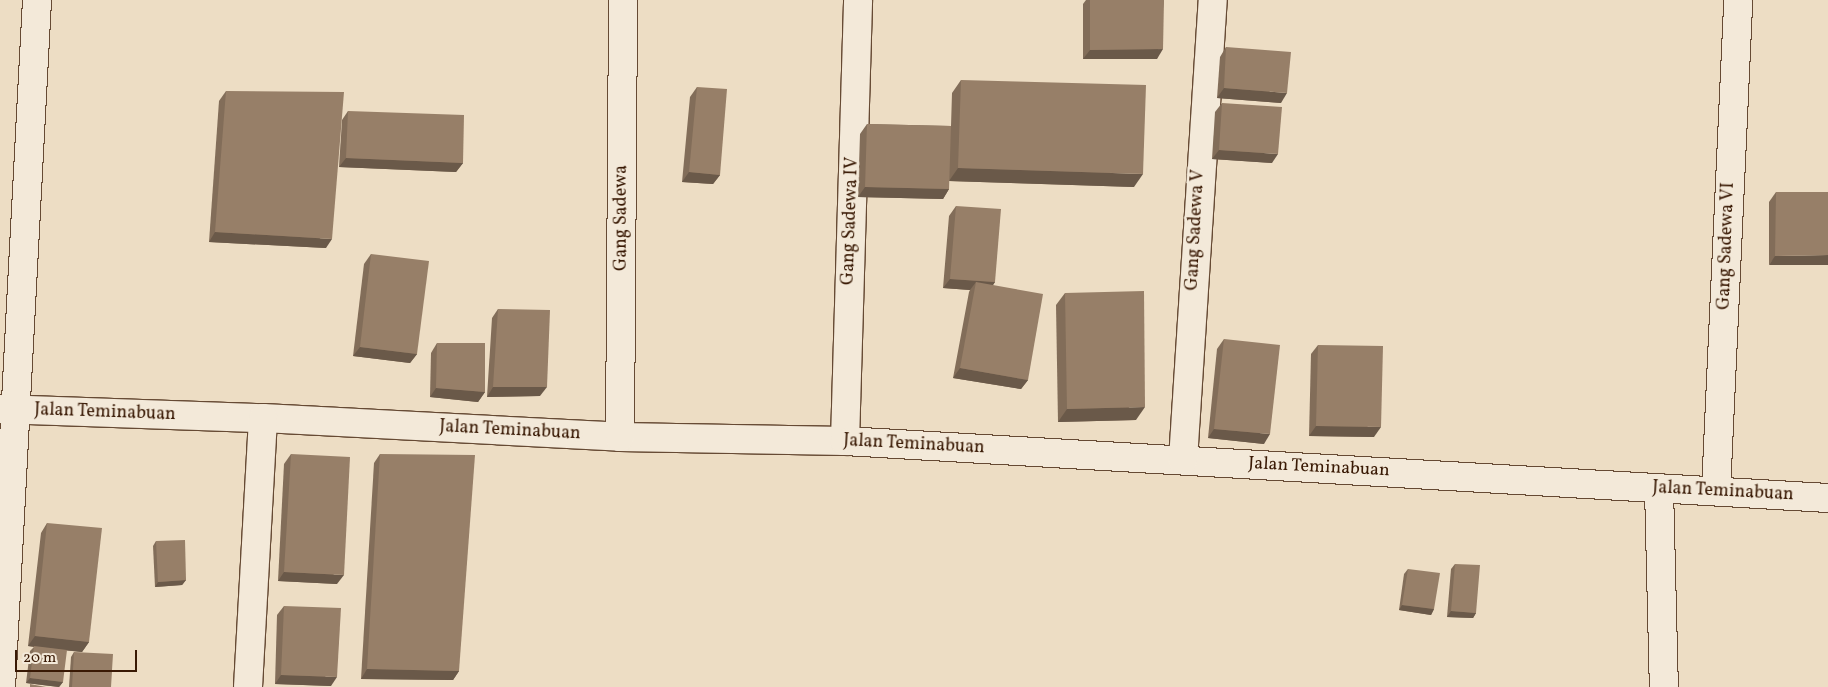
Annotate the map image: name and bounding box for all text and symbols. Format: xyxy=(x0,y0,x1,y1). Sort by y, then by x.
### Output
street label: Gang Sadewa IV xyxy=(838,157,864,285)
street label: Gang Sadewa xyxy=(611,165,633,271)
street label: Gang Sadewa V xyxy=(1182,169,1210,291)
street label: Gang Sadewa VI xyxy=(1714,182,1740,310)
street label: Jalan Teminabuan xyxy=(34,400,176,426)
street label: Jalan Teminabuan xyxy=(438,416,582,446)
street label: Jalan Teminabuan xyxy=(842,430,986,460)
street label: Jalan Teminabuan xyxy=(1247,453,1391,483)
street label: Jalan Teminabuan xyxy=(1651,477,1795,507)
scale bar xyxy=(18,640,140,672)
text: 20 m xyxy=(23,648,56,669)

